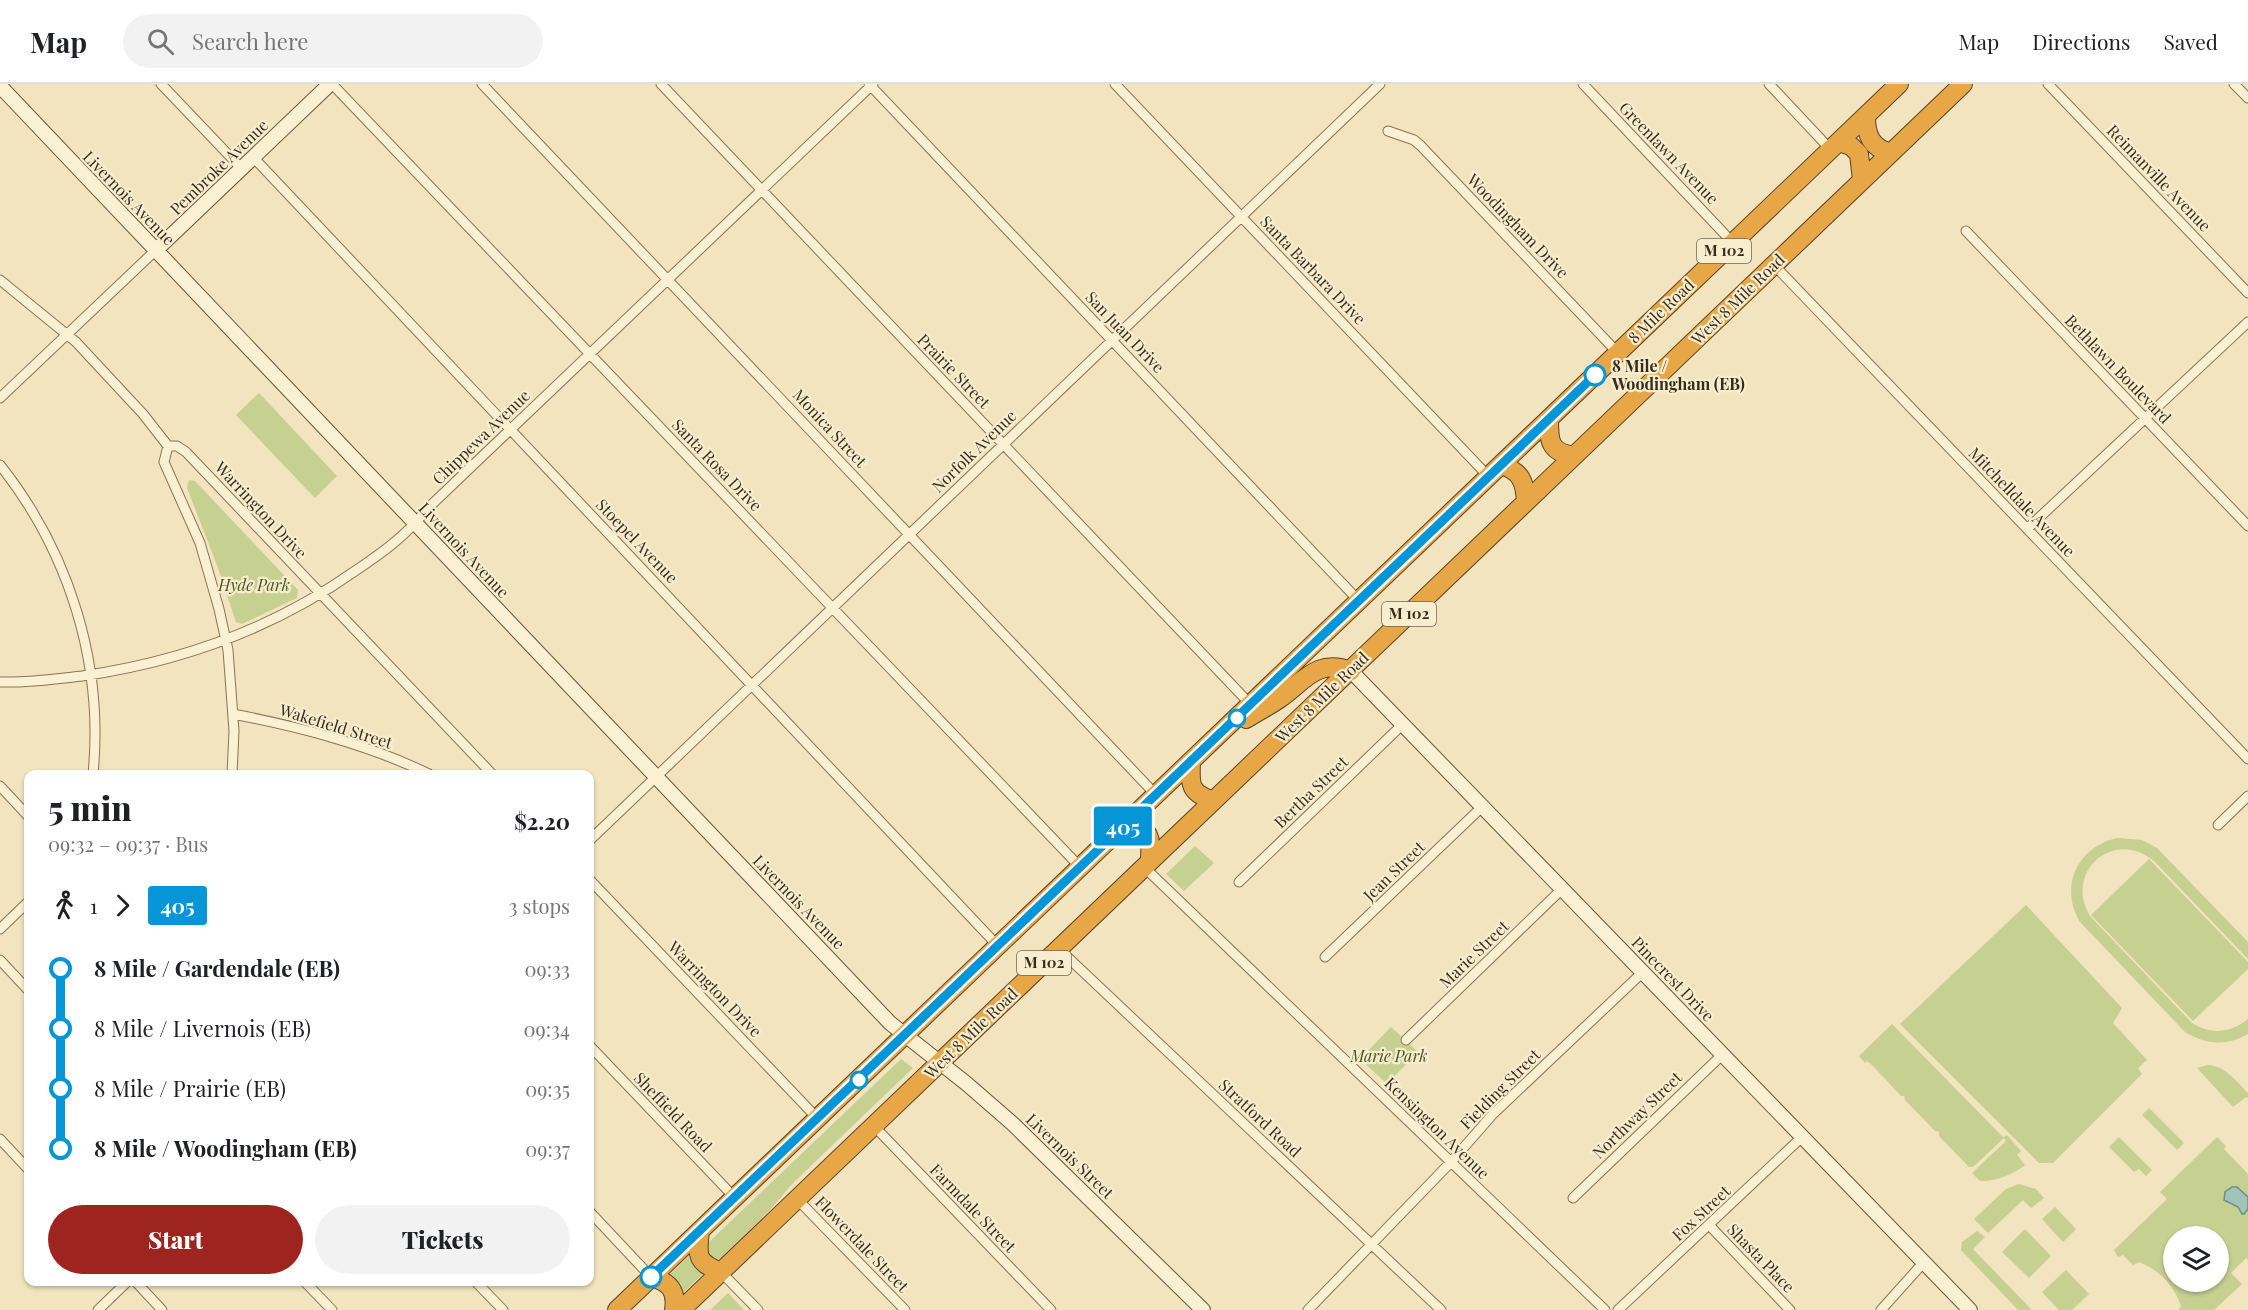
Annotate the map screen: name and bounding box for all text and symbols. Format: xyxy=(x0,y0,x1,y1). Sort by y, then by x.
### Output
search box xyxy=(123,14,543,68)
text: Map xyxy=(30,23,87,60)
icon: search xyxy=(144,25,177,58)
text: Search here xyxy=(192,26,308,56)
text: Map xyxy=(1958,27,1999,55)
text: Directions xyxy=(2032,27,2130,55)
text: Saved xyxy=(2163,27,2218,55)
street label: Greenlawn Avenue xyxy=(1615,97,1724,208)
street label: Pembroke Avenue xyxy=(165,114,272,219)
street label: Reimanville Avenue xyxy=(2103,120,2216,236)
street label: Livernois Avenue xyxy=(79,146,180,249)
street label: Woodingham Drive xyxy=(1462,168,1574,282)
street label: Santa Barbara Drive xyxy=(1256,211,1371,329)
road number: M 102 xyxy=(1697,239,1751,263)
street label: West 8 Mile Road xyxy=(1686,249,1789,349)
street label: 8 Mile Road xyxy=(1623,274,1698,347)
street label: San Juan Drive xyxy=(1081,287,1169,377)
street label: Bethlawn Boulevard xyxy=(2061,310,2176,428)
street label: Prairie Street xyxy=(913,329,995,413)
place label: 8 Mile / Woodingham (EB) xyxy=(1611,355,1745,394)
marker: 8 Mile / Woodingham (EB) xyxy=(1584,364,1606,386)
street label: Monica Street xyxy=(789,384,872,471)
street label: Chippewa Avenue xyxy=(427,385,534,489)
street label: Norfolk Avenue xyxy=(927,405,1020,496)
street label: Santa Rosa Drive xyxy=(668,414,767,515)
street label: Mitchelldale Avenue xyxy=(1965,442,2080,561)
street label: Warrington Drive xyxy=(210,456,312,563)
street label: Stoepel Avenue xyxy=(592,494,683,587)
street label: Livernois Avenue xyxy=(415,497,514,602)
park label: Hyde Park xyxy=(217,574,290,595)
road number: M 102 xyxy=(1382,602,1436,626)
street label: West 8 Mile Road xyxy=(1270,647,1373,747)
street label: Wakefield Street xyxy=(276,698,395,753)
unlabelled marker xyxy=(1228,709,1246,727)
street label: Bertha Street xyxy=(1269,751,1352,832)
text: 5 min xyxy=(48,785,132,829)
text: $2.20 xyxy=(514,806,570,836)
line badge: 405 xyxy=(1088,806,1158,846)
text: 405 xyxy=(1106,812,1140,840)
text: 09:32 – 09:37 · Bus xyxy=(48,830,208,857)
street label: Jean Street xyxy=(1358,836,1429,906)
street label: Livernois Avenue xyxy=(749,850,850,953)
icon: walk xyxy=(48,889,81,922)
icon: forward xyxy=(106,889,139,922)
text: 405 xyxy=(160,891,195,919)
text: 1 xyxy=(90,892,97,919)
text: 3 stops xyxy=(508,892,570,919)
street label: Marie Street xyxy=(1434,915,1513,992)
street label: Pinecrest Drive xyxy=(1628,932,1719,1026)
street label: Warrington Drive xyxy=(664,935,767,1041)
road number: M 102 xyxy=(1017,951,1071,975)
text: 8 Mile / Gardendale (EB) xyxy=(94,953,340,983)
text: 09:33 xyxy=(524,955,570,982)
street label: West 8 Mile Road xyxy=(919,983,1022,1083)
text: 8 Mile / Livernois (EB) xyxy=(94,1013,311,1043)
text: 09:34 xyxy=(524,1015,570,1042)
street label: Fielding Street xyxy=(1455,1044,1544,1133)
park label: Marie Park xyxy=(1349,1045,1428,1066)
street label: Northway Street xyxy=(1587,1066,1686,1163)
street label: Sheffield Road xyxy=(630,1067,717,1156)
unlabelled marker xyxy=(850,1071,868,1089)
street label: Kensington Avenue xyxy=(1380,1072,1494,1183)
text: 8 Mile / Prairie (EB) xyxy=(94,1073,286,1103)
street label: Stratford Road xyxy=(1215,1074,1306,1161)
text: 09:35 xyxy=(525,1075,570,1102)
street label: Livernois Street xyxy=(1022,1108,1119,1203)
text: 8 Mile / Woodingham (EB) xyxy=(94,1133,357,1163)
text: 09:37 xyxy=(525,1135,570,1162)
street label: Farmdale Street xyxy=(926,1159,1021,1257)
street label: Fox Street xyxy=(1667,1180,1734,1245)
street label: Flowerdale Street xyxy=(811,1191,914,1296)
button: Start xyxy=(48,1205,303,1274)
button: Tickets xyxy=(315,1205,570,1274)
street label: Shasta Place xyxy=(1723,1219,1800,1297)
map controls xyxy=(2163,1226,2229,1292)
button: layers xyxy=(2163,1226,2229,1292)
unlabelled marker xyxy=(640,1266,662,1288)

